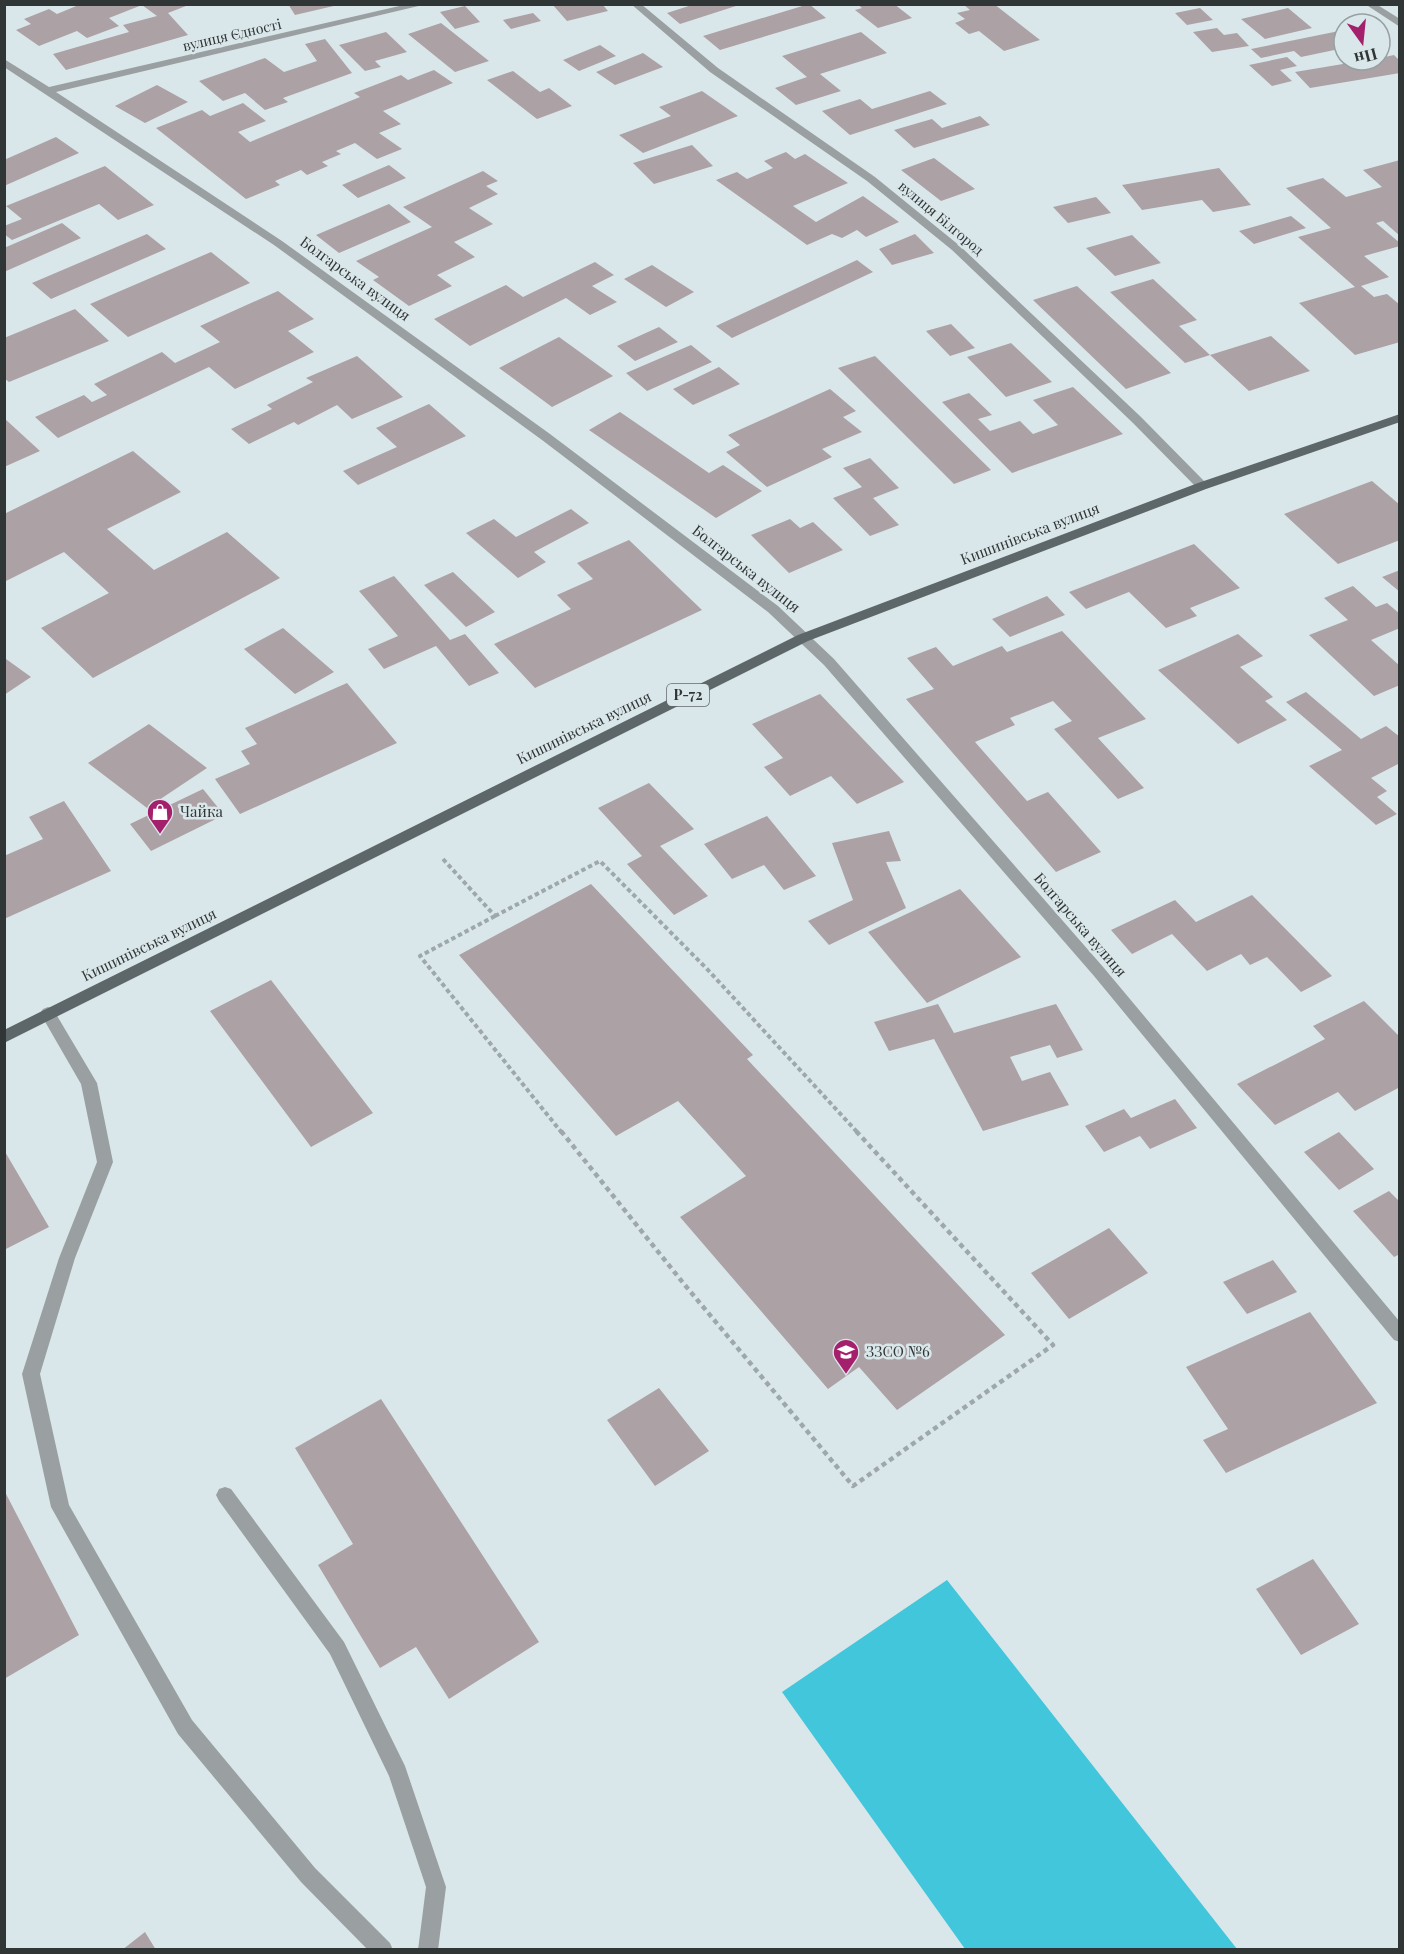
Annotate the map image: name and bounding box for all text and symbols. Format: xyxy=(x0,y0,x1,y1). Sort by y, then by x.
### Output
north arrow xyxy=(1332,12,1392,72)
street label: вулиця Єдності xyxy=(181,14,283,55)
text: Пн xyxy=(1352,44,1380,70)
street label: вулиця Білгород xyxy=(895,176,989,259)
street label: Болгарська вулиця xyxy=(296,231,415,325)
street label: Кишинівська вулиця xyxy=(957,497,1102,569)
street label: Болгарська вулиця xyxy=(689,520,805,617)
road number: Р-72 xyxy=(667,684,709,706)
street label: Кишинівська вулиця xyxy=(513,686,654,768)
shop icon: Чайка xyxy=(145,797,175,835)
place label: Чайка xyxy=(180,801,223,821)
street label: Болгарська вулиця xyxy=(1030,868,1132,981)
street label: Кишинівська вулиця xyxy=(78,903,219,985)
school or university icon: ЗЗСО №6 xyxy=(831,1337,861,1375)
place label: ЗЗСО №6 xyxy=(866,1341,930,1361)

